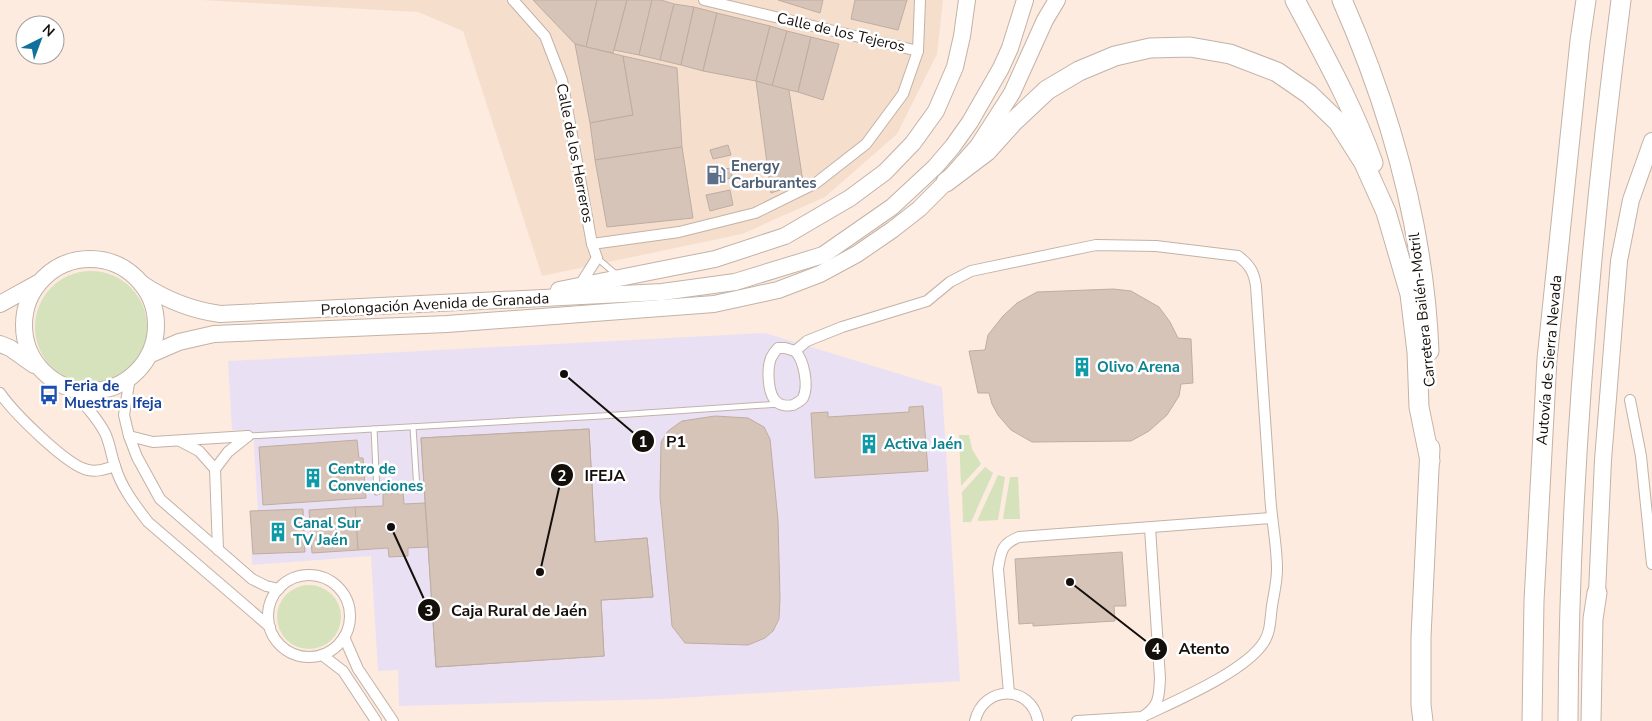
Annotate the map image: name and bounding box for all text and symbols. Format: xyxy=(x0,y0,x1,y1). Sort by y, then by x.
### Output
street label: Calle de los Tejeros xyxy=(775,8,907,56)
north arrow xyxy=(15,15,65,65)
text: N xyxy=(38,20,59,41)
street label: Calle de los Herreros xyxy=(552,82,598,224)
place label: Energy Carburantes xyxy=(731,156,817,193)
fuel station icon: Energy Carburantes xyxy=(705,164,727,186)
street label: Carretera Bailén-Motril xyxy=(1404,231,1440,388)
street label: Autovía de Sierra Nevada xyxy=(1532,274,1566,446)
street label: Prolongación Avenida de Granada xyxy=(320,288,550,320)
building icon: Olivo Arena xyxy=(1071,356,1093,378)
place label: Olivo Arena xyxy=(1097,357,1180,377)
place label: Feria de Muestras Ifeja xyxy=(64,376,162,413)
bus stop icon: Feria de Muestras Ifeja xyxy=(38,384,60,406)
callout: P1 xyxy=(631,426,696,457)
text: P1 xyxy=(666,431,686,453)
text: 1 xyxy=(638,432,648,452)
building icon: Activa Jaén xyxy=(858,433,880,455)
place label: Activa Jaén xyxy=(884,434,962,454)
place label: Centro de Convenciones xyxy=(328,459,423,496)
callout: IFEJA xyxy=(549,460,635,491)
text: IFEJA xyxy=(585,465,625,487)
text: 2 xyxy=(557,466,567,486)
building icon: Centro de Convenciones xyxy=(302,467,324,489)
place label: Canal Sur TV Jaén xyxy=(293,513,361,550)
building icon: Canal Sur TV Jaén xyxy=(267,521,289,543)
callout: Caja Rural de Jaén xyxy=(416,595,597,626)
text: Caja Rural de Jaén xyxy=(451,600,587,622)
text: 3 xyxy=(424,601,434,621)
callout: Atento xyxy=(1143,633,1239,664)
text: Atento xyxy=(1178,638,1230,660)
text: 4 xyxy=(1151,639,1161,659)

